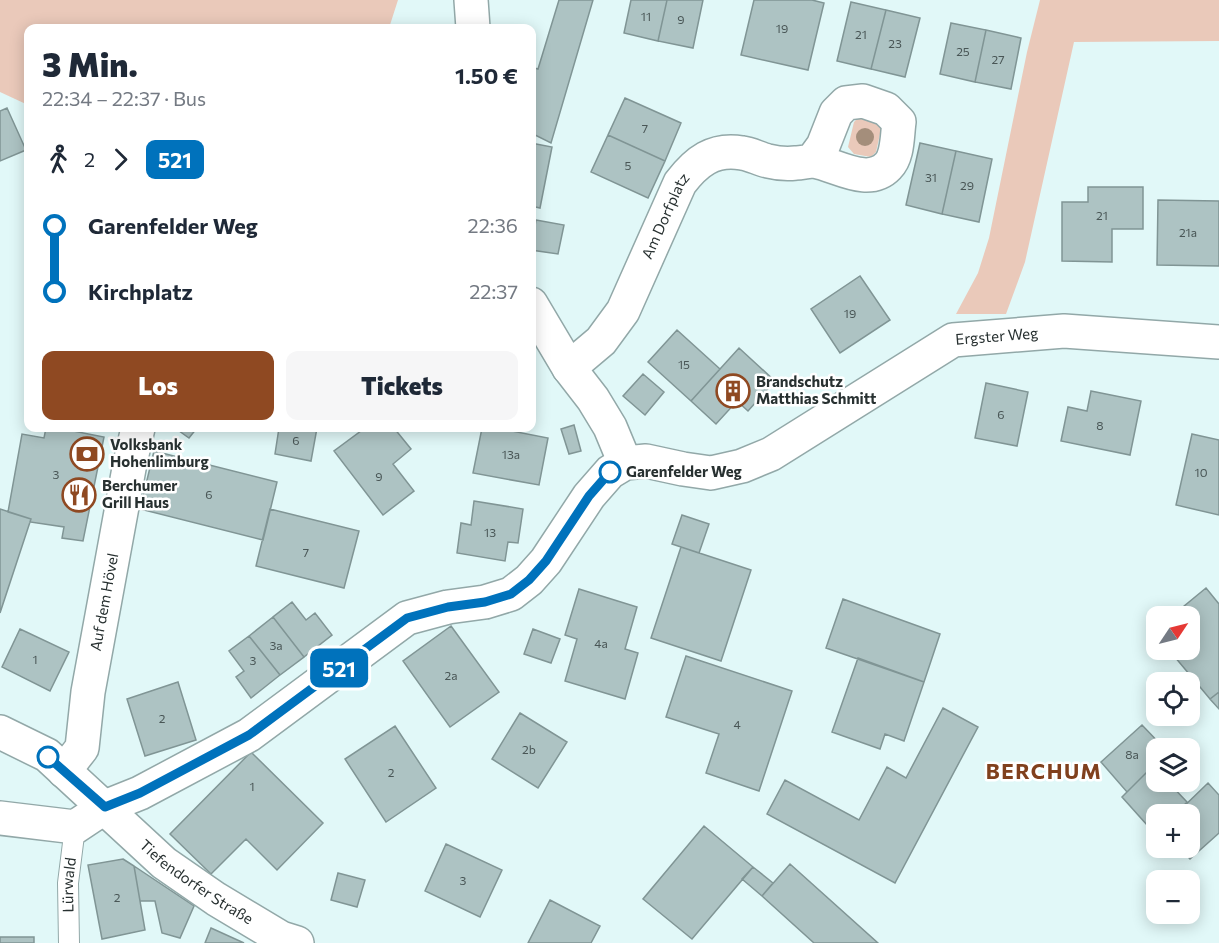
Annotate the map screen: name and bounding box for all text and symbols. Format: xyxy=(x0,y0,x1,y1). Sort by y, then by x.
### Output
house number: 11 xyxy=(641,9,651,23)
house number: 9 xyxy=(677,12,685,26)
house number: 19 xyxy=(776,21,788,35)
house number: 21 xyxy=(855,27,867,41)
house number: 23 xyxy=(888,36,902,50)
text: 3 Min. xyxy=(42,43,138,84)
house number: 25 xyxy=(956,44,970,58)
house number: 27 xyxy=(992,52,1004,66)
text: 1.50 € xyxy=(455,62,518,89)
text: 22:34 – 22:37 · Bus xyxy=(42,86,206,110)
house number: 7 xyxy=(642,121,648,135)
icon: walk xyxy=(42,143,75,176)
icon: forward xyxy=(104,143,137,176)
text: 2 xyxy=(84,147,95,171)
text: 521 xyxy=(158,147,192,172)
house number: 5 xyxy=(625,158,632,172)
street label: Am Dorfplatz xyxy=(637,169,692,262)
house number: 31 xyxy=(925,170,937,184)
house number: 29 xyxy=(960,178,974,192)
house number: 21 xyxy=(1096,208,1108,222)
text: Garenfelder Weg xyxy=(88,212,258,239)
text: 22:36 xyxy=(468,213,518,237)
house number: 21a xyxy=(1179,225,1197,239)
text: Kirchplatz xyxy=(88,278,193,305)
text: 22:37 xyxy=(469,279,518,303)
house number: 19 xyxy=(844,306,856,320)
street label: Ergster Weg xyxy=(955,323,1039,348)
button: Los xyxy=(42,351,274,420)
button: Tickets xyxy=(286,351,518,420)
house number: 15 xyxy=(678,357,690,371)
place label: Brandschutz Matthias Schmitt xyxy=(756,372,876,407)
building icon: Brandschutz Matthias Schmitt xyxy=(715,373,751,409)
house number: 6 xyxy=(997,407,1005,421)
house number: 8 xyxy=(1096,418,1104,432)
house number: 6 xyxy=(292,433,300,447)
place label: Volksbank Hohenlimburg xyxy=(110,435,209,470)
bank icon: Volksbank Hohenlimburg xyxy=(69,436,105,472)
house number: 13a xyxy=(502,447,520,461)
marker: Garenfelder Weg xyxy=(599,461,621,483)
place label: Garenfelder Weg xyxy=(626,462,742,480)
house number: 10 xyxy=(1195,465,1208,479)
house number: 3 xyxy=(53,467,60,481)
house number: 9 xyxy=(375,469,383,483)
place label: Berchumer Grill Haus xyxy=(102,476,177,511)
restaurant icon: Berchumer Grill Haus xyxy=(61,477,97,513)
house number: 6 xyxy=(205,487,213,501)
house number: 13 xyxy=(484,525,496,539)
house number: 7 xyxy=(303,545,309,559)
street label: Auf dem Hövel xyxy=(86,551,121,652)
north arrow xyxy=(1146,606,1200,660)
map controls xyxy=(1146,606,1200,924)
house number: 4a xyxy=(594,636,608,650)
house number: 3a xyxy=(269,638,283,652)
line badge: 521 xyxy=(304,648,374,688)
house number: 1 xyxy=(32,652,38,666)
house number: 3 xyxy=(250,653,257,667)
text: 521 xyxy=(322,656,356,681)
house number: 2a xyxy=(445,668,457,682)
button: locate xyxy=(1146,672,1200,726)
house number: 2 xyxy=(159,711,166,725)
house number: 4 xyxy=(733,717,741,731)
button: layers xyxy=(1146,738,1200,792)
house number: 2b xyxy=(522,742,536,756)
unlabelled marker xyxy=(37,746,59,768)
house number: 8a xyxy=(1125,747,1139,761)
district label: BERCHUM xyxy=(986,758,1102,783)
house number: 2 xyxy=(388,765,395,779)
house number: 1 xyxy=(249,779,255,793)
button: + xyxy=(1146,804,1200,858)
street label: Tiefendorfer Straße xyxy=(137,835,257,927)
street label: Lürwald xyxy=(58,856,79,913)
button: − xyxy=(1146,870,1200,924)
house number: 3 xyxy=(460,873,467,887)
house number: 2 xyxy=(114,890,121,904)

